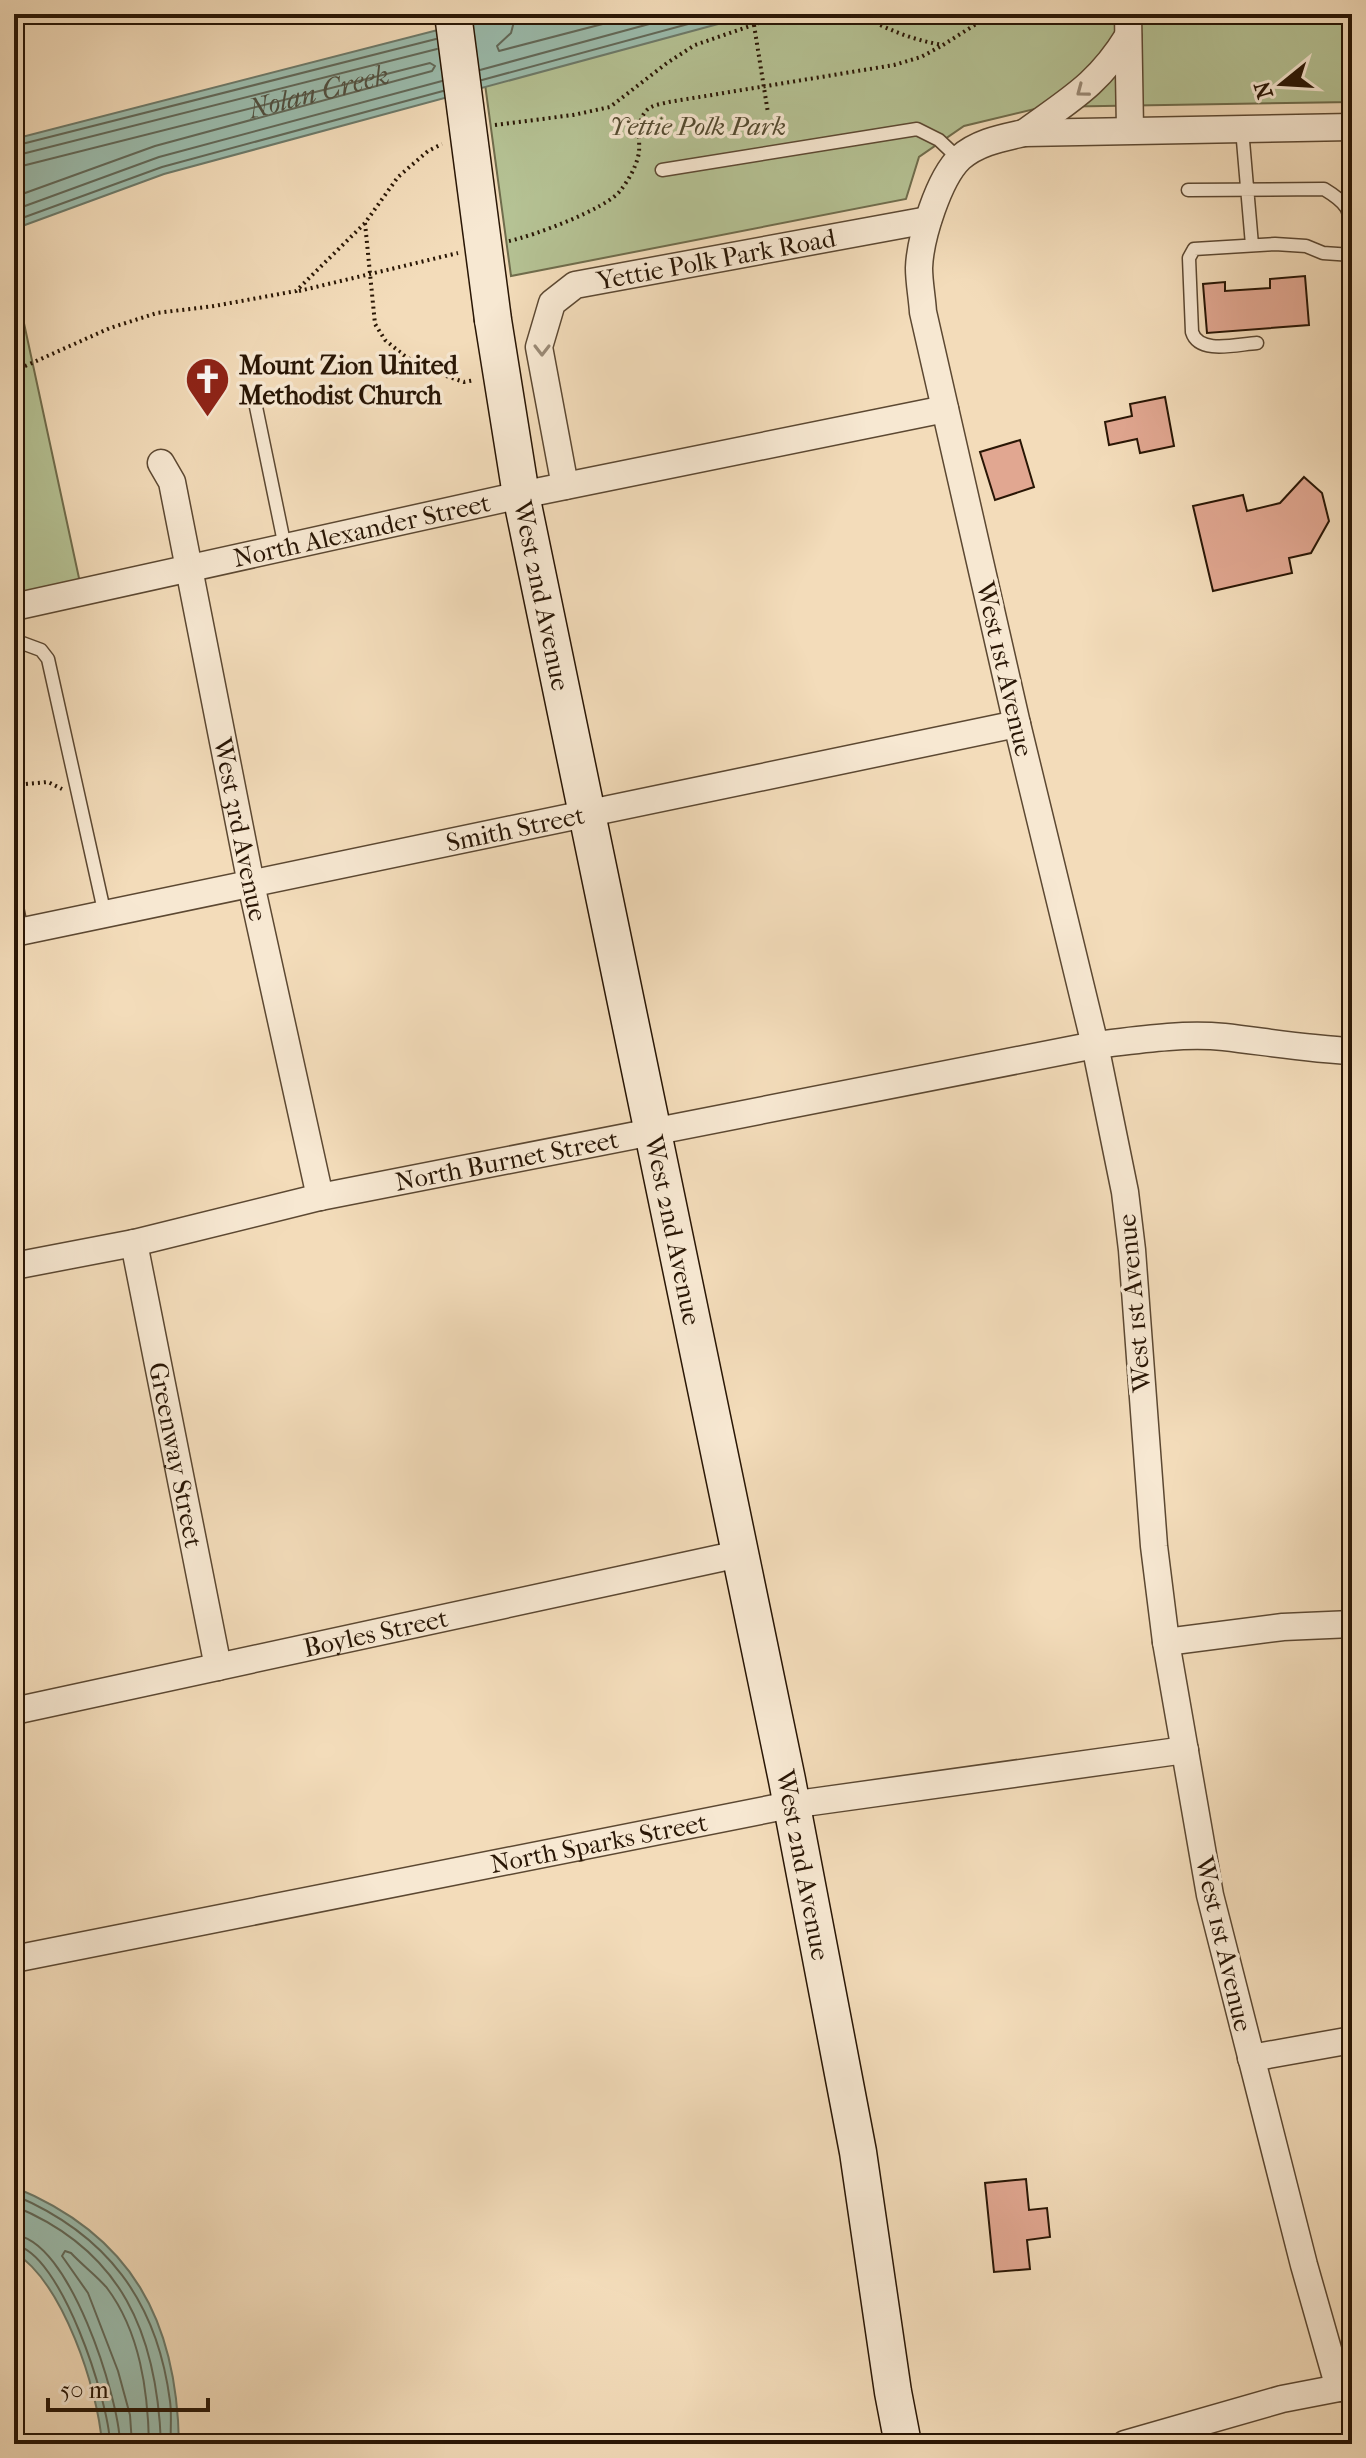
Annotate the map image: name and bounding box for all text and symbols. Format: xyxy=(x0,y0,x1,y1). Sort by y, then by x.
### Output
north arrow xyxy=(1242,44,1322,124)
water label: Nolan Creek xyxy=(244,58,392,125)
text: N xyxy=(1249,78,1279,102)
one-way arrow xyxy=(1077,81,1091,95)
park label: Yettie Polk Park xyxy=(610,111,786,142)
street label: Yettie Polk Park Road xyxy=(593,222,839,297)
one-way arrow xyxy=(533,344,551,357)
place label: Mount Zion United Methodist Church xyxy=(239,350,459,411)
church icon: Mount Zion United Methodist Church xyxy=(184,356,232,419)
street label: North Alexander Street xyxy=(230,487,494,574)
street label: West 2nd Avenue xyxy=(506,497,576,694)
street label: West 1st Avenue xyxy=(969,578,1040,760)
street label: West 3rd Avenue xyxy=(206,734,274,924)
street label: Smith Street xyxy=(443,799,588,859)
street label: North Burnet Street xyxy=(392,1124,622,1198)
street label: West 2nd Avenue xyxy=(638,1132,707,1328)
street label: West 1st Avenue xyxy=(1111,1212,1158,1394)
street label: Greenway Street xyxy=(142,1360,209,1551)
street label: Boyles Street xyxy=(301,1602,451,1664)
street label: West 2nd Avenue xyxy=(769,1766,836,1963)
street label: North Sparks Street xyxy=(488,1807,711,1880)
street label: West 1st Avenue xyxy=(1188,1853,1259,2035)
scale bar xyxy=(48,2362,208,2412)
text: 50 m xyxy=(60,2376,109,2404)

